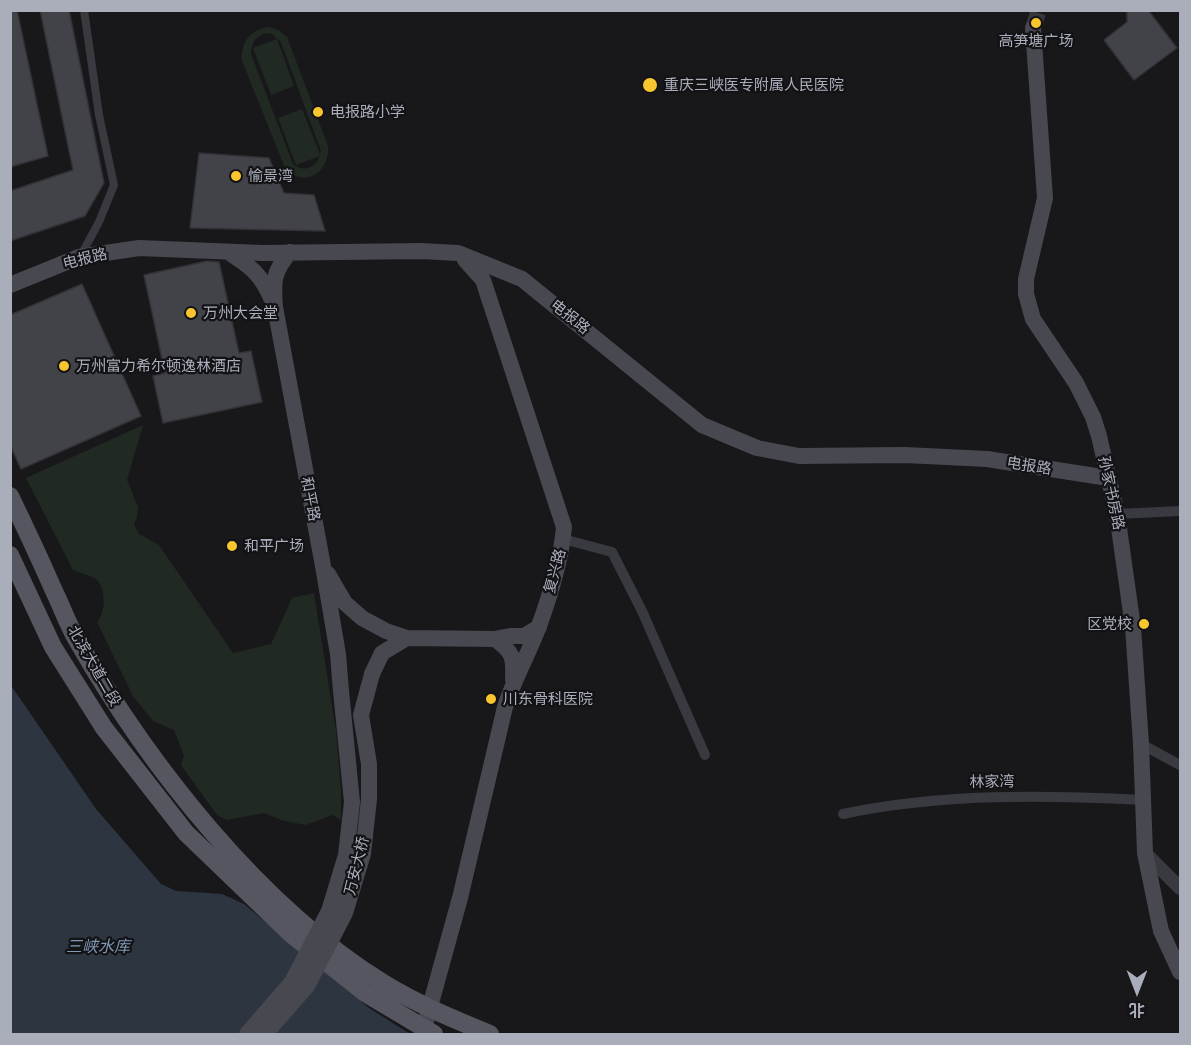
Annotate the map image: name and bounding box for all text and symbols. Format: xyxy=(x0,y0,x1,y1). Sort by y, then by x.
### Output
marker: 高笋塘广场 xyxy=(1029,16,1043,30)
place label: 高笋塘广场 xyxy=(999,32,1073,50)
marker: 重庆三峡医专附属人民医院 xyxy=(641,76,659,94)
place label: 重庆三峡医专附属人民医院 xyxy=(664,76,844,94)
place label: 电报路小学 xyxy=(330,103,405,121)
marker: 电报路小学 xyxy=(311,105,325,119)
place label: 愉景湾 xyxy=(248,167,293,185)
marker: 愉景湾 xyxy=(229,169,243,183)
street label: 电报路 xyxy=(61,245,109,273)
street label: 电报路 xyxy=(547,296,593,338)
place label: 万州大会堂 xyxy=(203,304,278,322)
marker: 万州大会堂 xyxy=(184,306,198,320)
place label: 万州富力希尔顿逸林酒店 xyxy=(76,357,241,375)
marker: 万州富力希尔顿逸林酒店 xyxy=(57,359,71,373)
street label: 电报路 xyxy=(1005,454,1053,478)
street label: 孙家书房路 xyxy=(1094,454,1128,532)
street label: 和平路 xyxy=(297,475,323,523)
place label: 和平广场 xyxy=(244,537,304,555)
marker: 和平广场 xyxy=(225,539,239,553)
street label: 复兴路 xyxy=(540,547,570,595)
place label: 区党校 xyxy=(1087,615,1132,633)
marker: 区党校 xyxy=(1137,617,1151,631)
street label: 北滨大道二段 xyxy=(64,623,124,709)
place label: 川东骨科医院 xyxy=(503,690,593,708)
marker: 川东骨科医院 xyxy=(484,692,498,706)
street label: 林家湾 xyxy=(969,773,1015,791)
street label: 万安大桥 xyxy=(341,835,373,897)
water label: 三峡水库 xyxy=(66,937,130,957)
north arrow xyxy=(1107,961,1167,1021)
text: 北 xyxy=(1129,1000,1145,1019)

